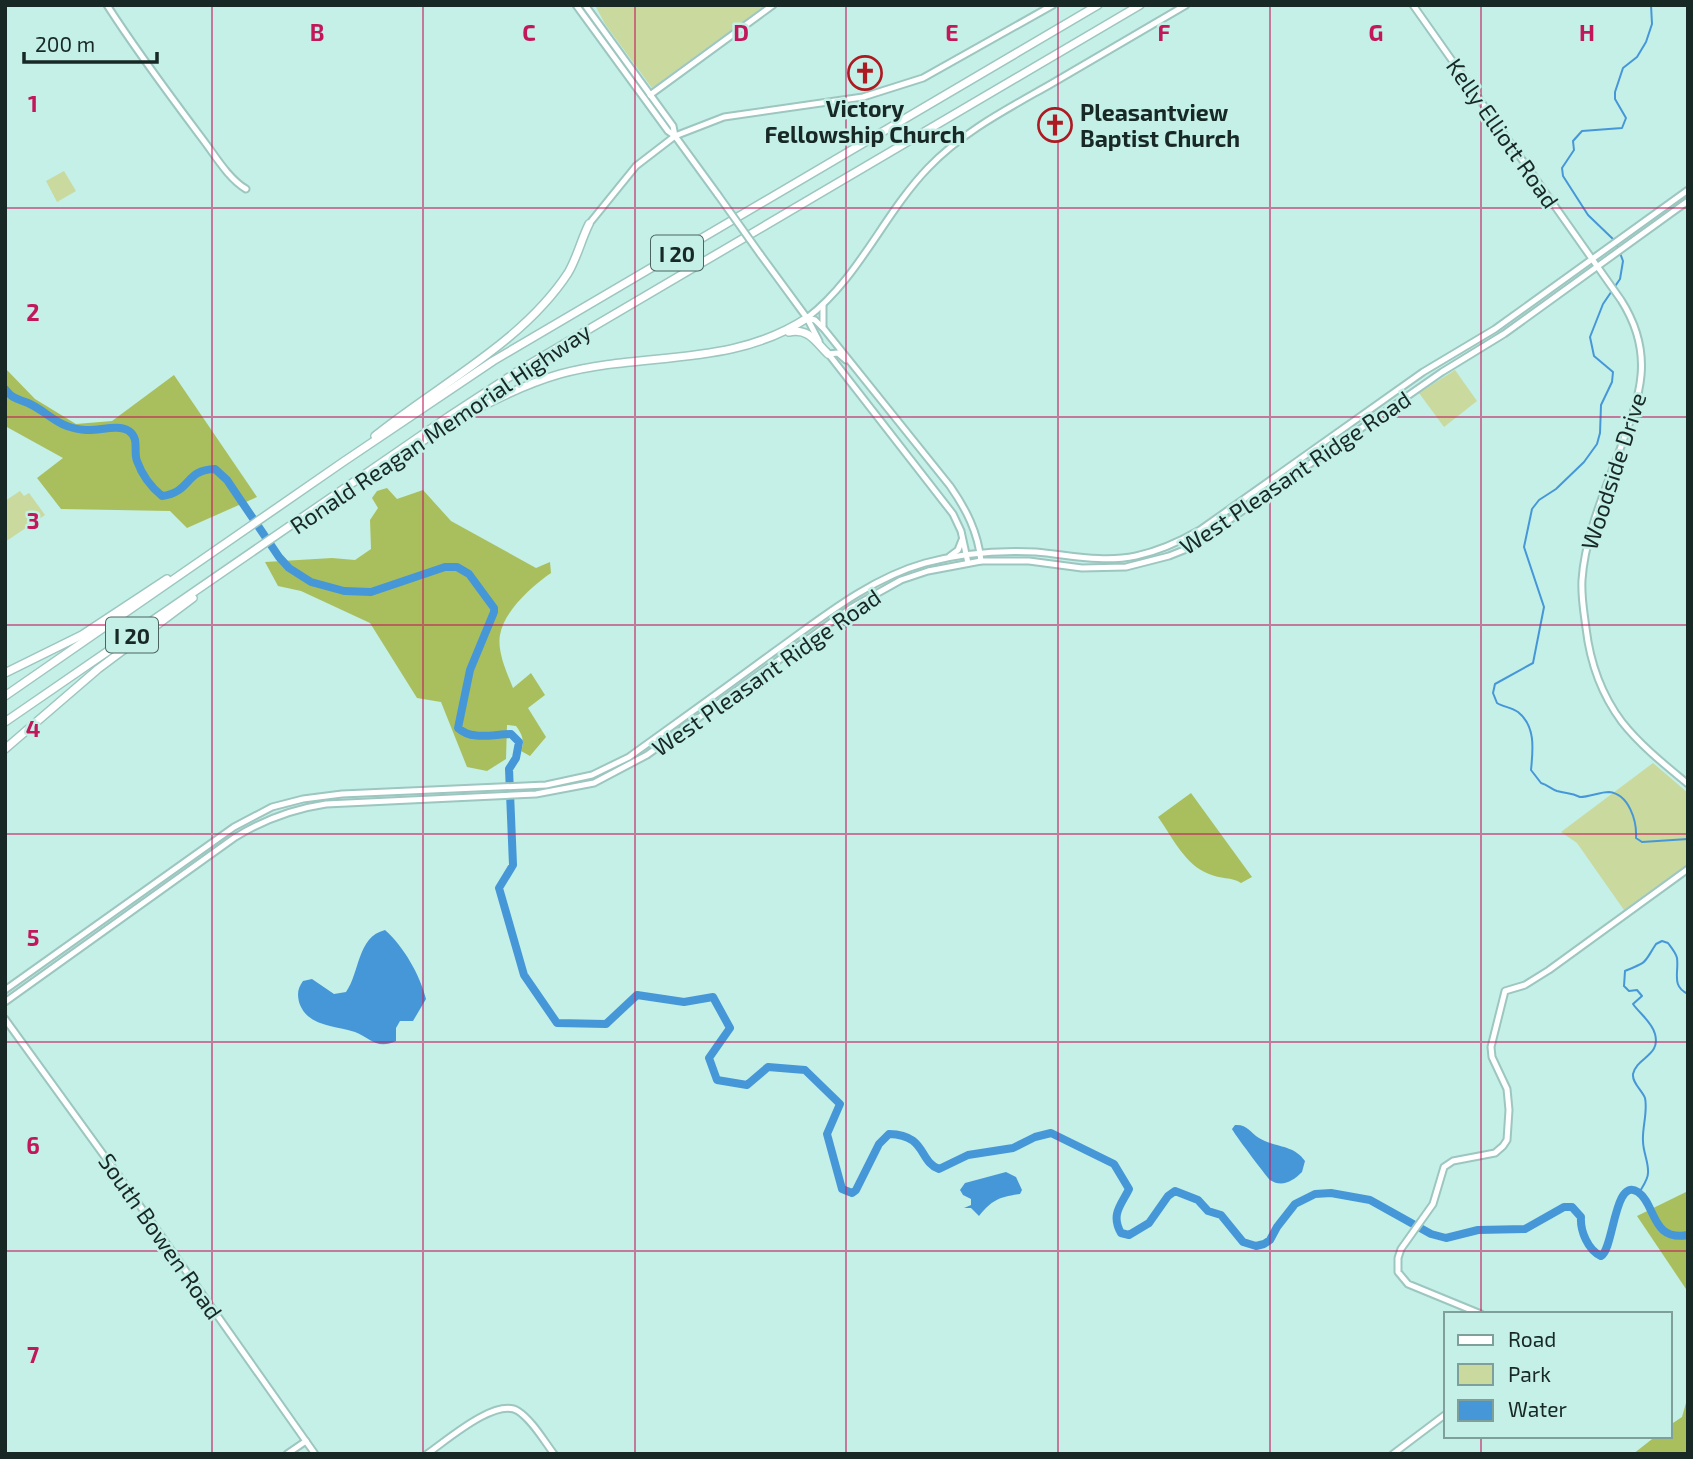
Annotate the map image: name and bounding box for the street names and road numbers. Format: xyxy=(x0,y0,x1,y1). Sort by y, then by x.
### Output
street label: Kelly Elliott Road xyxy=(1441,53,1565,213)
road number: I 20 xyxy=(651,236,703,270)
street label: Ronald Reagan Memorial Highway xyxy=(284,317,596,539)
street label: West Pleasant Ridge Road xyxy=(1174,384,1416,560)
street label: Woodside Drive xyxy=(1574,389,1652,553)
street label: West Pleasant Ridge Road xyxy=(646,582,886,762)
road number: I 20 xyxy=(106,618,158,652)
street label: South Bowen Road xyxy=(93,1148,229,1324)

